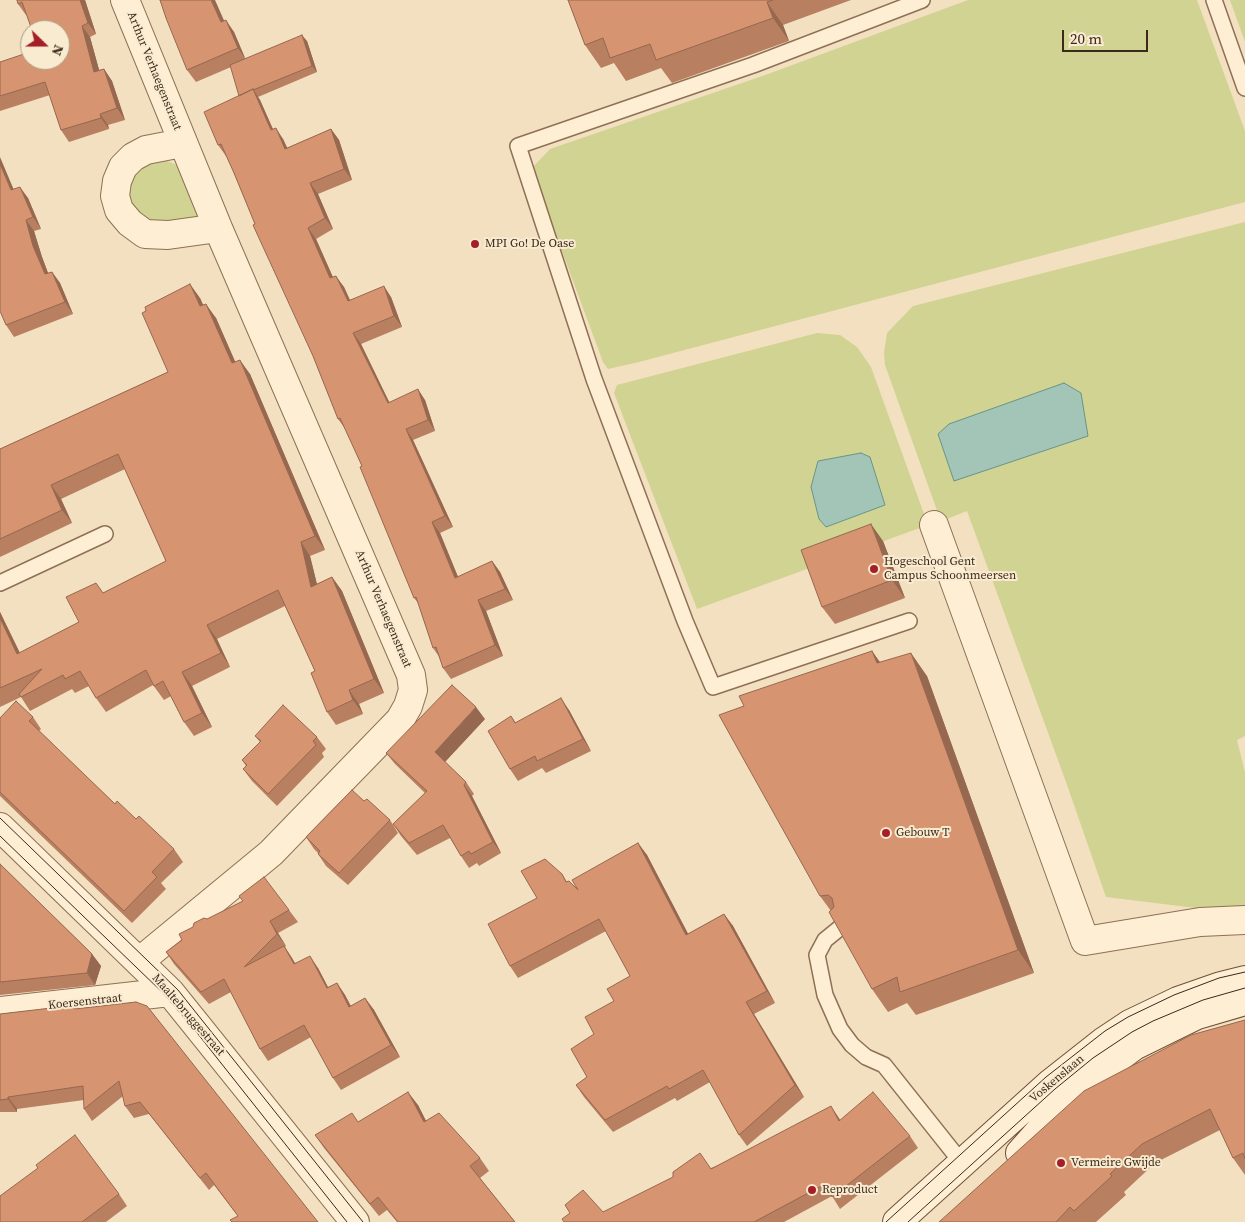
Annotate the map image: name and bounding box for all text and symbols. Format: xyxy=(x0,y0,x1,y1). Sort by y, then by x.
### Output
street label: Arthur Verhaegenstraat xyxy=(124,10,184,132)
north arrow xyxy=(20,20,70,70)
scale bar xyxy=(1065,20,1151,52)
text: 20 m xyxy=(1070,28,1102,49)
text: N xyxy=(47,42,69,59)
place label: MPI Go! De Oase xyxy=(485,237,574,251)
marker: MPI Go! De Oase xyxy=(469,238,481,250)
street label: Arthur Verhaegenstraat xyxy=(352,548,414,670)
place label: Hogeschool Gent Campus Schoonmeersen xyxy=(884,555,1016,583)
marker: Hogeschool Gent Campus Schoonmeersen xyxy=(868,563,880,575)
place label: Gebouw T xyxy=(896,826,950,840)
marker: Gebouw T xyxy=(880,827,892,839)
street label: Maaltebruggestraat xyxy=(149,971,227,1059)
street label: Koersenstraat xyxy=(47,991,123,1013)
street label: Voskenslaan xyxy=(1027,1052,1087,1106)
place label: Vermeire Gwijde xyxy=(1071,1156,1161,1170)
marker: Vermeire Gwijde xyxy=(1055,1157,1067,1169)
place label: Reproduct xyxy=(822,1183,878,1197)
marker: Reproduct xyxy=(806,1184,818,1196)

